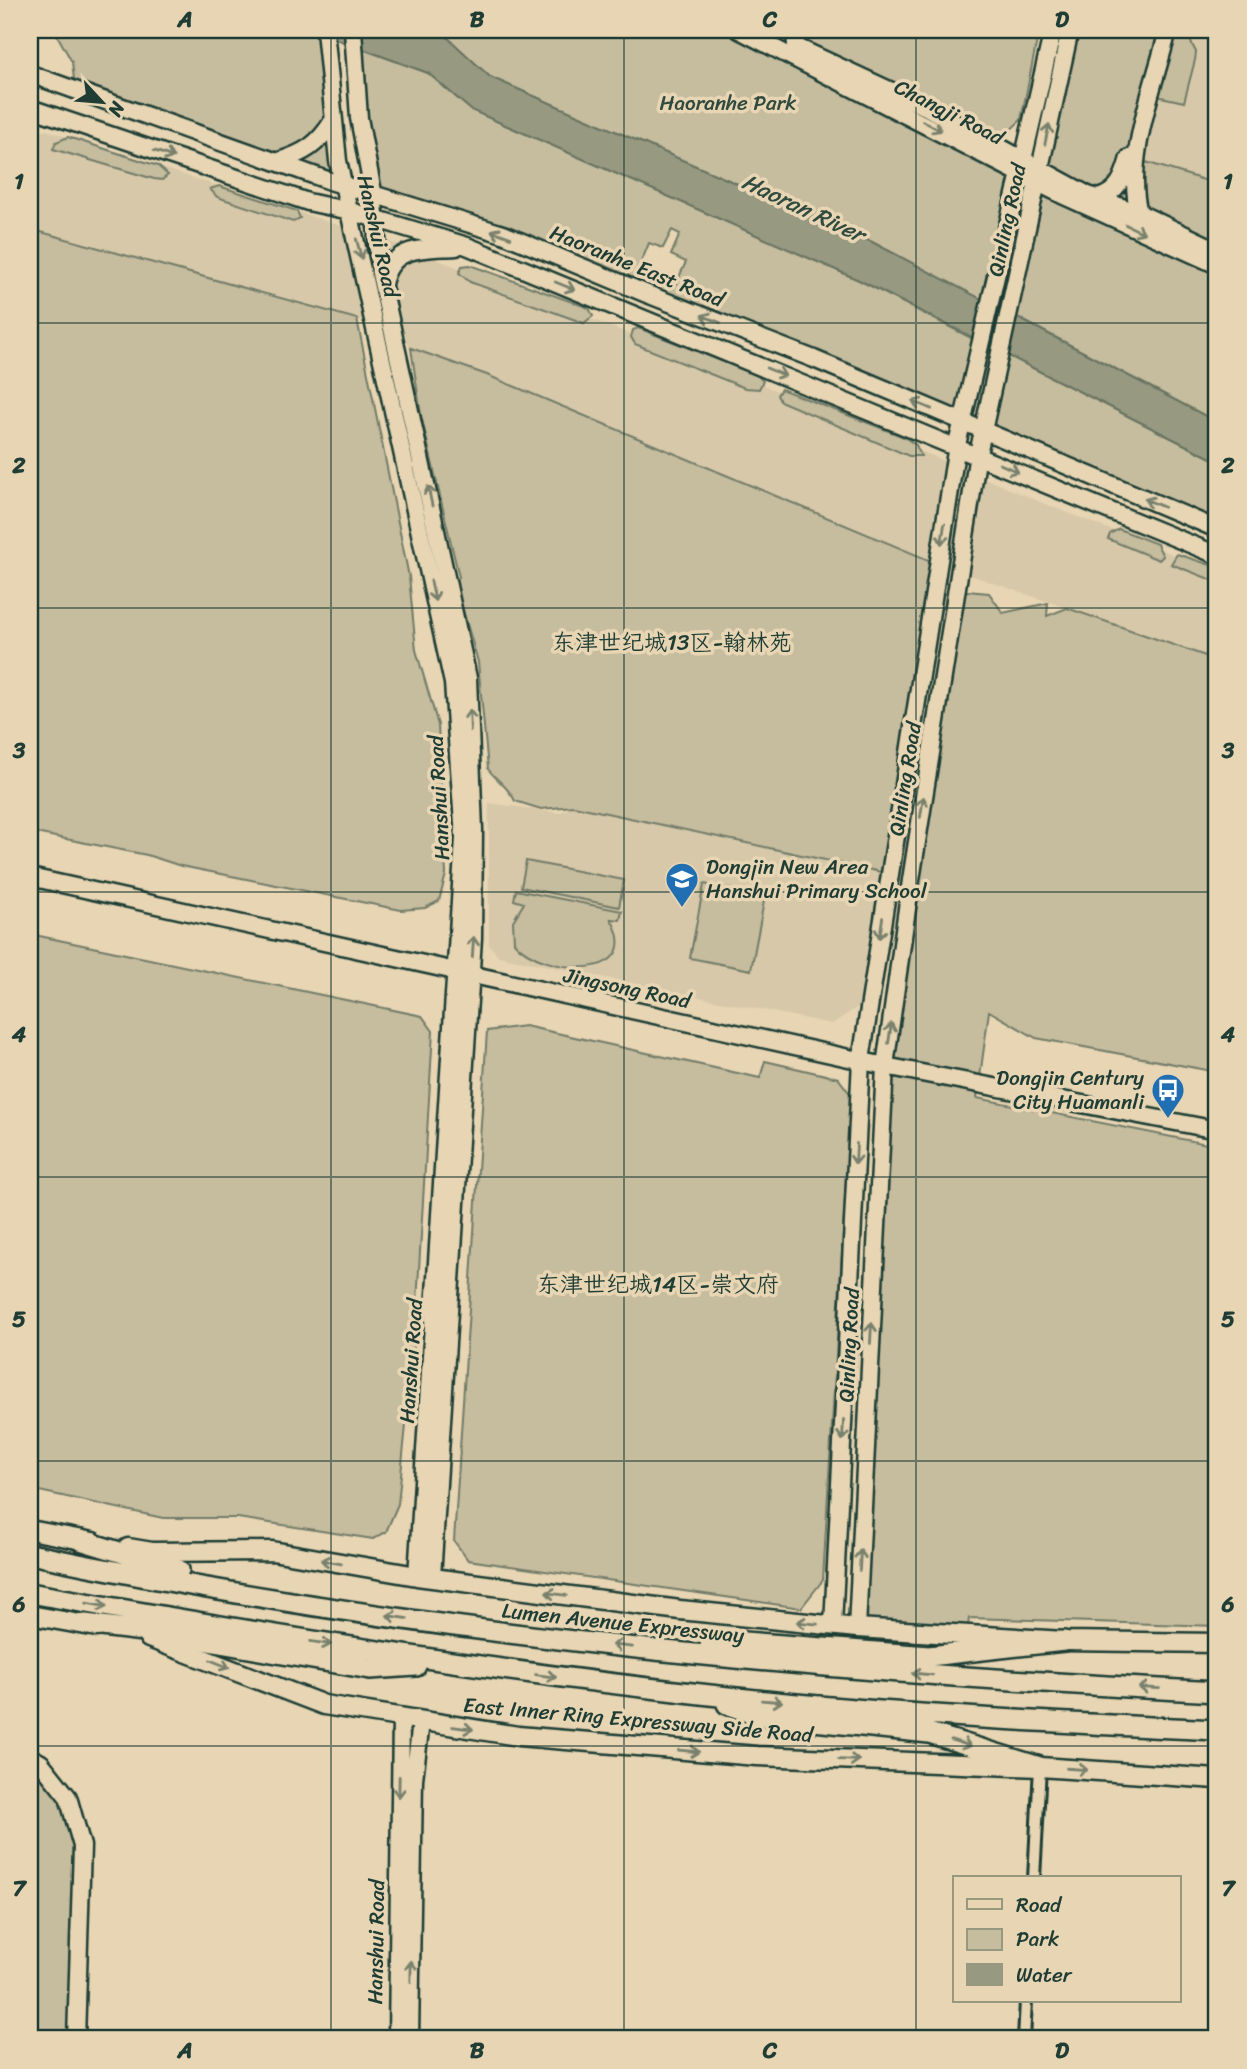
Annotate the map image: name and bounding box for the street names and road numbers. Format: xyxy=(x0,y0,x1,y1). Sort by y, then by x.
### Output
street label: Changji Road xyxy=(887,68,1013,157)
street label: Qinling Road xyxy=(976,158,1038,280)
street label: Hanshui Road xyxy=(345,171,411,303)
street label: Haoranhe East Road xyxy=(544,214,732,319)
street label: Qinling Road xyxy=(877,717,933,839)
street label: Hanshui Road xyxy=(417,733,461,861)
street label: Jingsong Road xyxy=(559,956,696,1020)
street label: Qinling Road xyxy=(827,1285,871,1403)
street label: Hanshui Road xyxy=(388,1295,434,1425)
street label: Lumen Avenue Expressway xyxy=(500,1591,746,1655)
street label: East Inner Ring Expressway Side Road xyxy=(462,1686,816,1754)
street label: Hanshui Road xyxy=(356,1877,396,2005)

